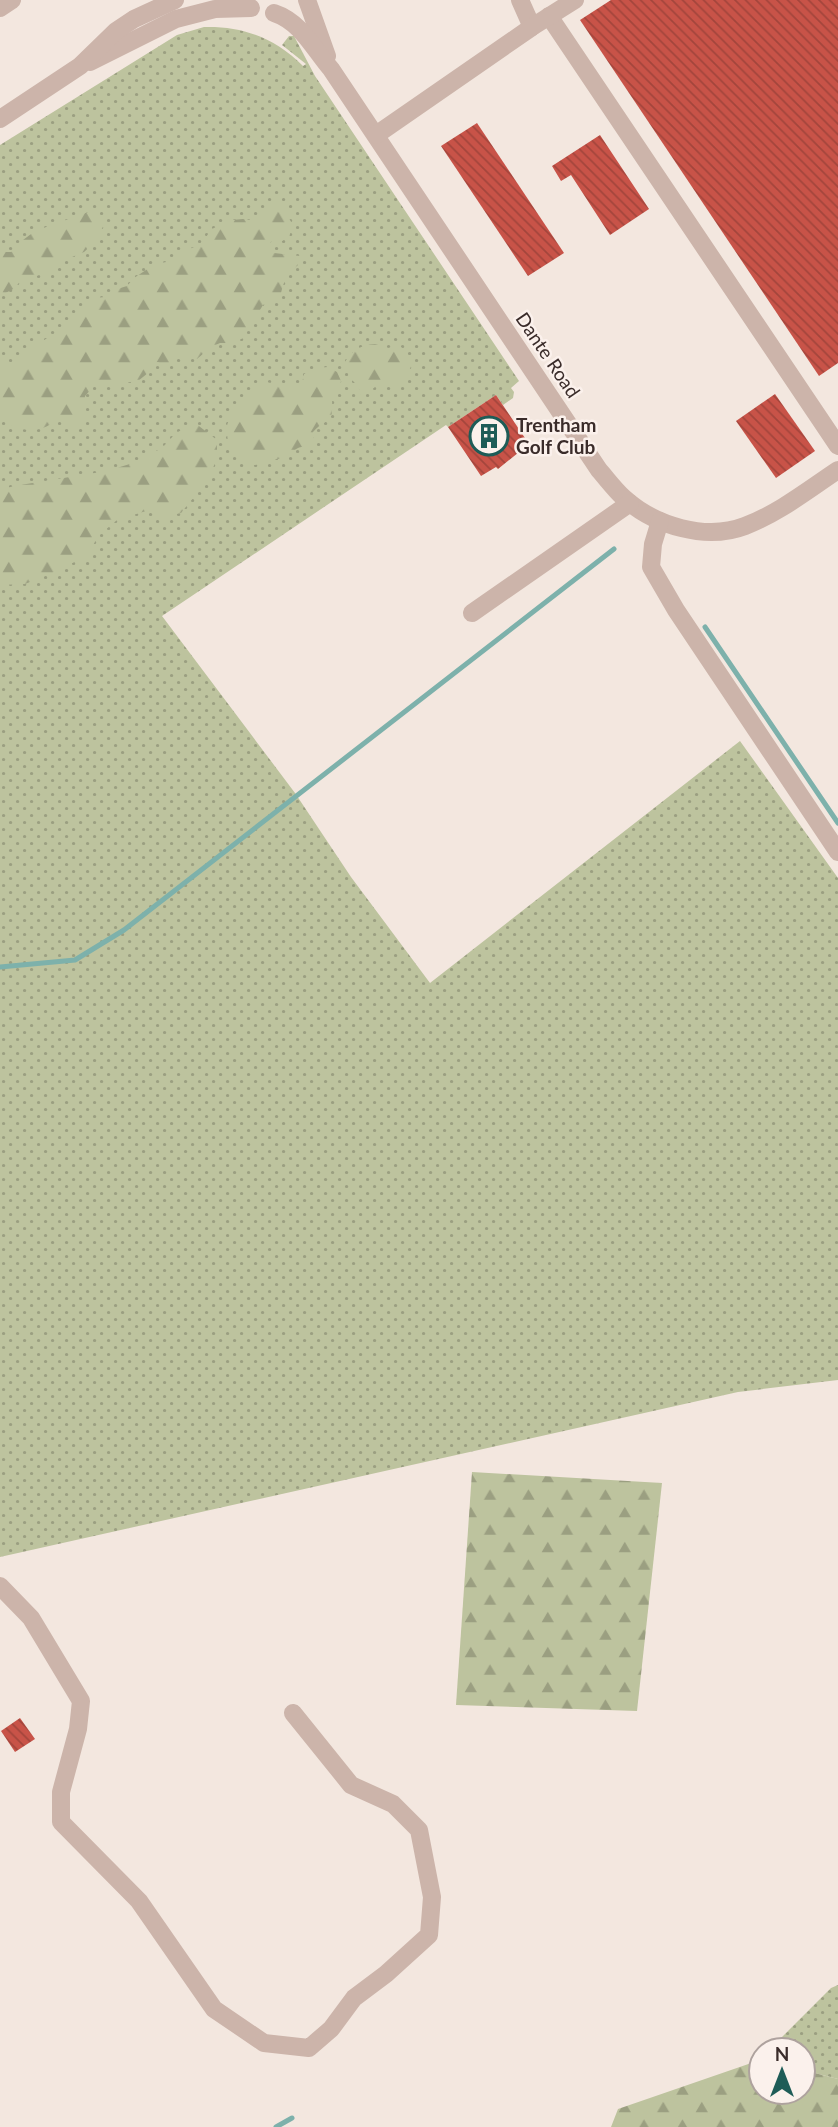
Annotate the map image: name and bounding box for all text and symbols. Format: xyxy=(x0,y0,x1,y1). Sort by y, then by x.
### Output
street label: Dante Road xyxy=(512,308,585,402)
place label: Trentham Golf Club xyxy=(516,413,596,458)
building icon: Trentham Golf Club xyxy=(468,415,510,457)
north arrow xyxy=(747,2036,817,2106)
text: N xyxy=(775,2042,789,2065)

